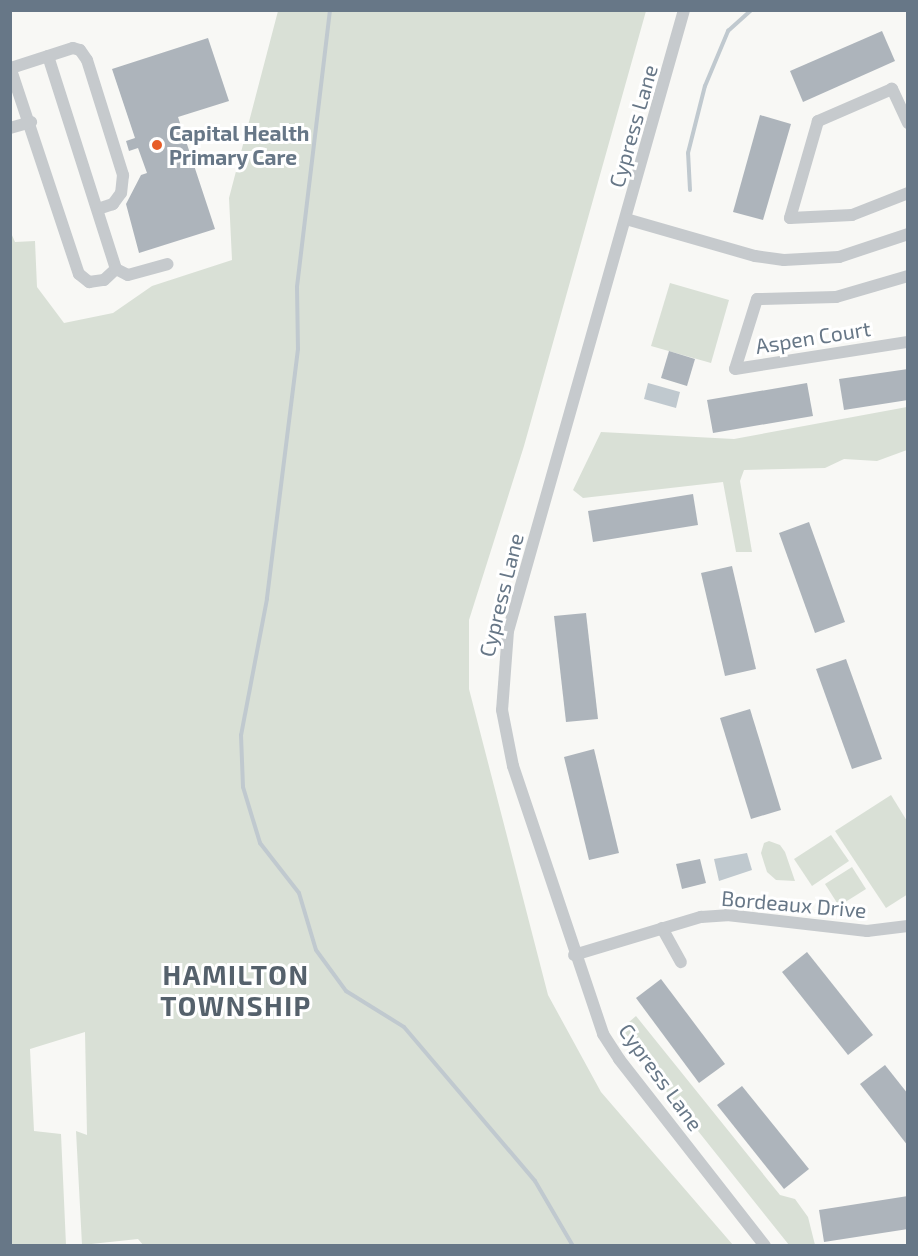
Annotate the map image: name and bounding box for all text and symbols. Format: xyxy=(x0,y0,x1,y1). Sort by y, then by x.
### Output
street label: Cypress Lane xyxy=(603,62,663,190)
place label: Capital Health Primary Care xyxy=(169,120,310,170)
marker: Capital Health Primary Care xyxy=(150,138,164,152)
street label: Aspen Court xyxy=(754,315,872,359)
street label: Cypress Lane xyxy=(473,531,529,659)
street label: Bordeaux Drive xyxy=(720,885,868,923)
district label: HAMILTON TOWNSHIP xyxy=(160,958,312,1021)
street label: Cypress Lane xyxy=(614,1018,708,1136)

